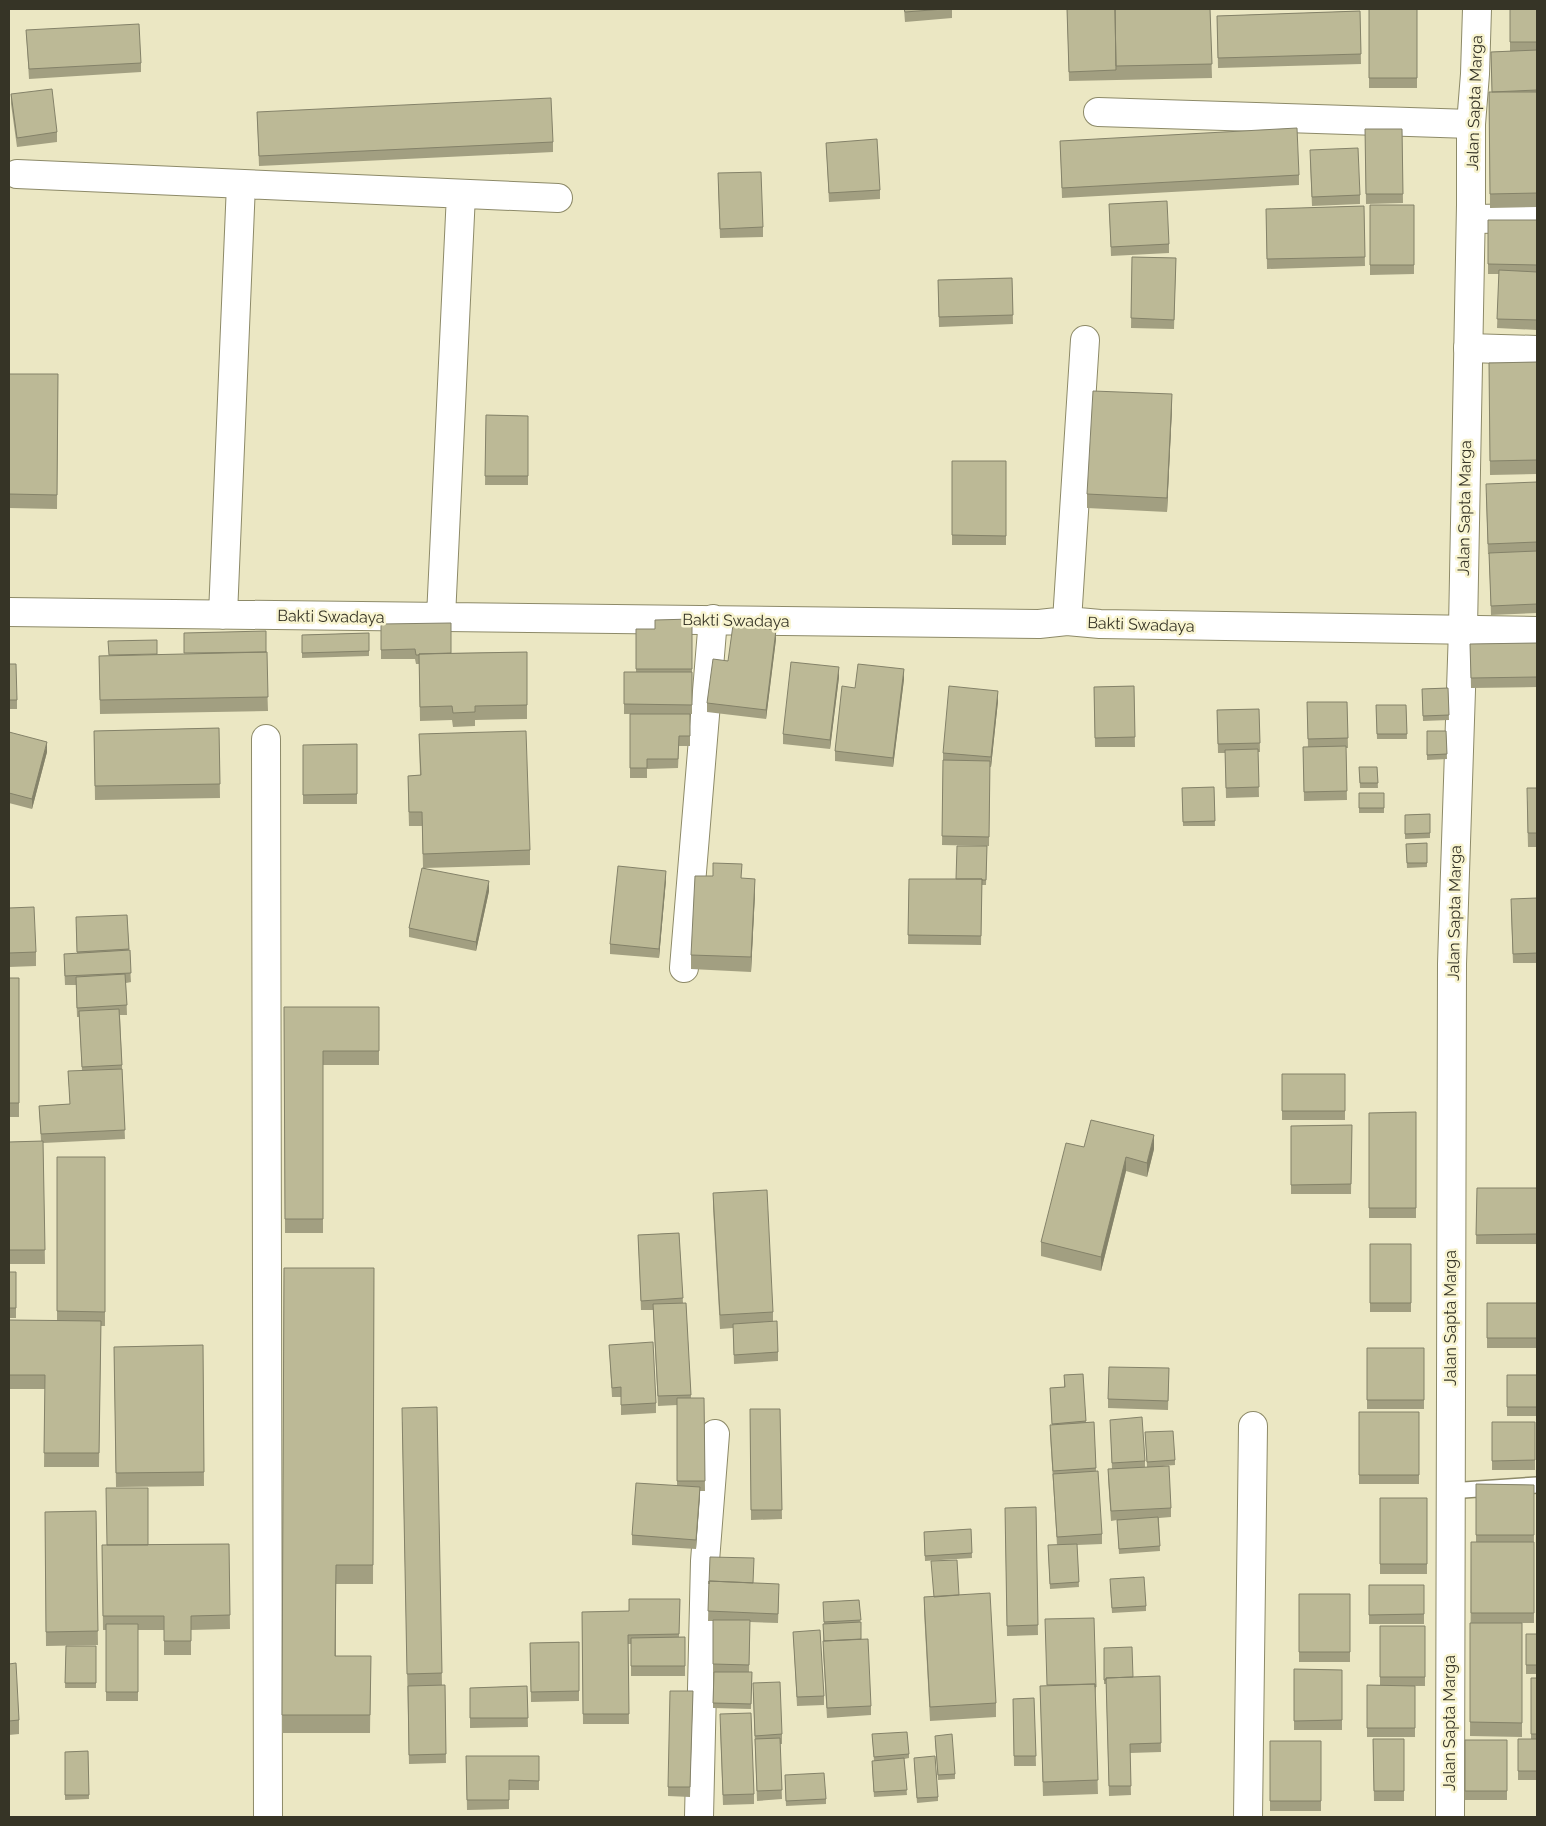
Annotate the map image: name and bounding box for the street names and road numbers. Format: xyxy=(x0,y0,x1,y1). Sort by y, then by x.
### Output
street label: Jalan Sapta Marga xyxy=(1463,35,1486,171)
street label: Jalan Sapta Marga xyxy=(1454,440,1475,576)
street label: Bakti Swadaya xyxy=(277,606,385,627)
street label: Bakti Swadaya xyxy=(682,610,790,631)
street label: Bakti Swadaya xyxy=(1087,613,1195,636)
street label: Jalan Sapta Marga xyxy=(1444,845,1465,981)
street label: Jalan Sapta Marga xyxy=(1441,1250,1460,1386)
street label: Jalan Sapta Marga xyxy=(1440,1655,1459,1791)

